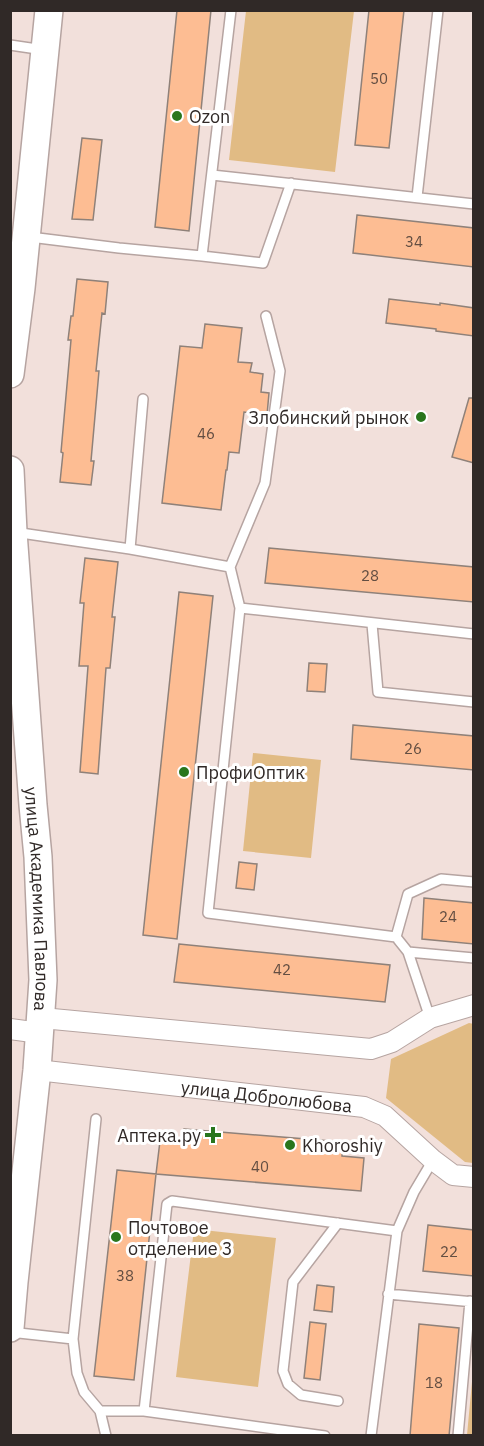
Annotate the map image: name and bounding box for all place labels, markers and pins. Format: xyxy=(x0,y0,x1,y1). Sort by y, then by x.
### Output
place label: Ozon xyxy=(189,105,230,128)
marker: Ozon xyxy=(170,109,184,123)
place label: Злобинский рынок xyxy=(248,406,409,429)
marker: Злобинский рынок xyxy=(414,410,428,424)
place label: ПрофиОптик xyxy=(196,761,305,784)
marker: ПрофиОптик xyxy=(177,765,191,779)
place label: Аптека.ру xyxy=(117,1124,201,1147)
marker: Аптека.ру xyxy=(206,1128,220,1142)
place label: Khoroshiy xyxy=(302,1134,383,1157)
marker: Khoroshiy xyxy=(283,1138,297,1152)
place label: Почтовое отделение 3 xyxy=(128,1216,233,1260)
marker: Почтовое отделение 3 xyxy=(109,1230,123,1244)

